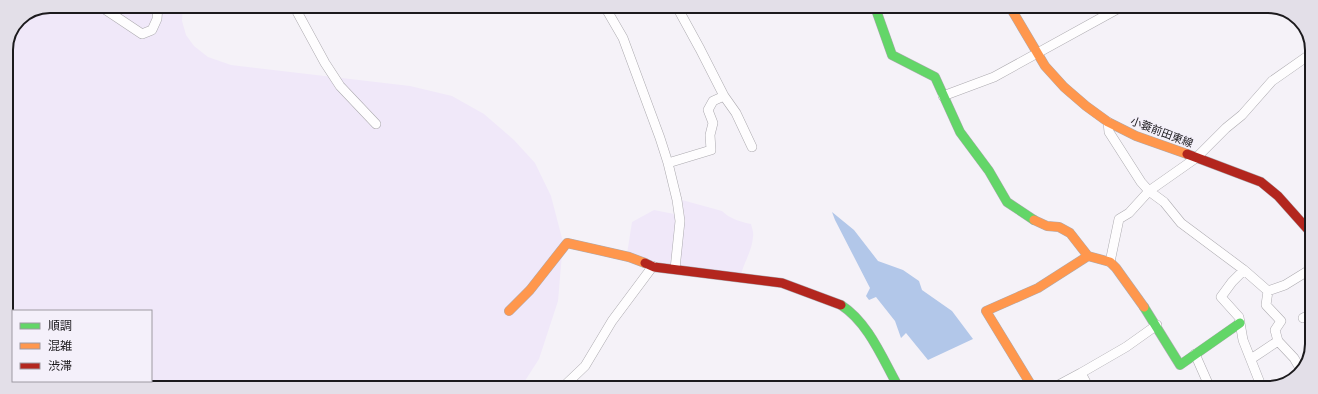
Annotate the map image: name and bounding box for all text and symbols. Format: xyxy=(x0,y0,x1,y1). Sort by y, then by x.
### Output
street label: 小蓑前田東線 xyxy=(1128,113,1196,151)
legend xyxy=(12,310,152,382)
text: 順調 xyxy=(48,316,72,335)
text: 混雑 xyxy=(48,336,72,355)
text: 渋滞 xyxy=(48,356,72,375)

